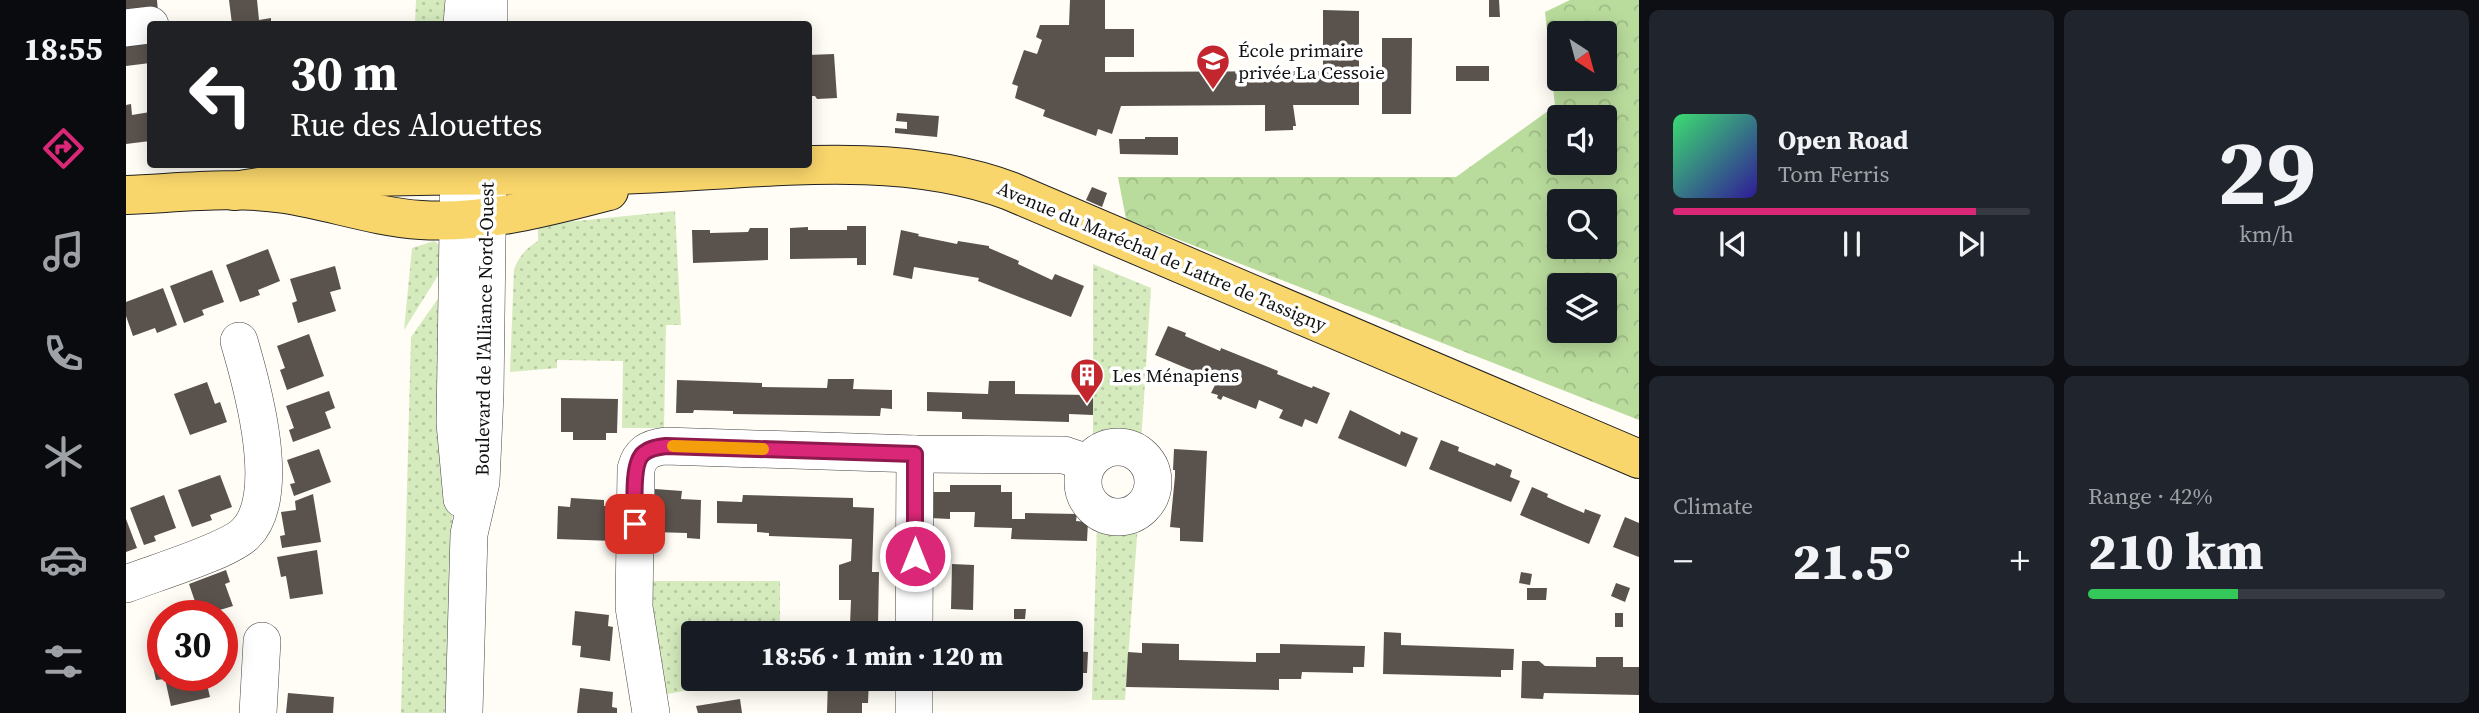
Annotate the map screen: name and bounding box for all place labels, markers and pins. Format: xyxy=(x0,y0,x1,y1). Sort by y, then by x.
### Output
place label: École primaire privée La Cessoie xyxy=(1238,37,1385,85)
school or university icon: École primaire privée La Cessoie xyxy=(1194,42,1232,91)
building icon: Les Ménapiens xyxy=(1068,356,1106,405)
place label: Les Ménapiens xyxy=(1112,362,1239,388)
pin xyxy=(605,494,665,554)

